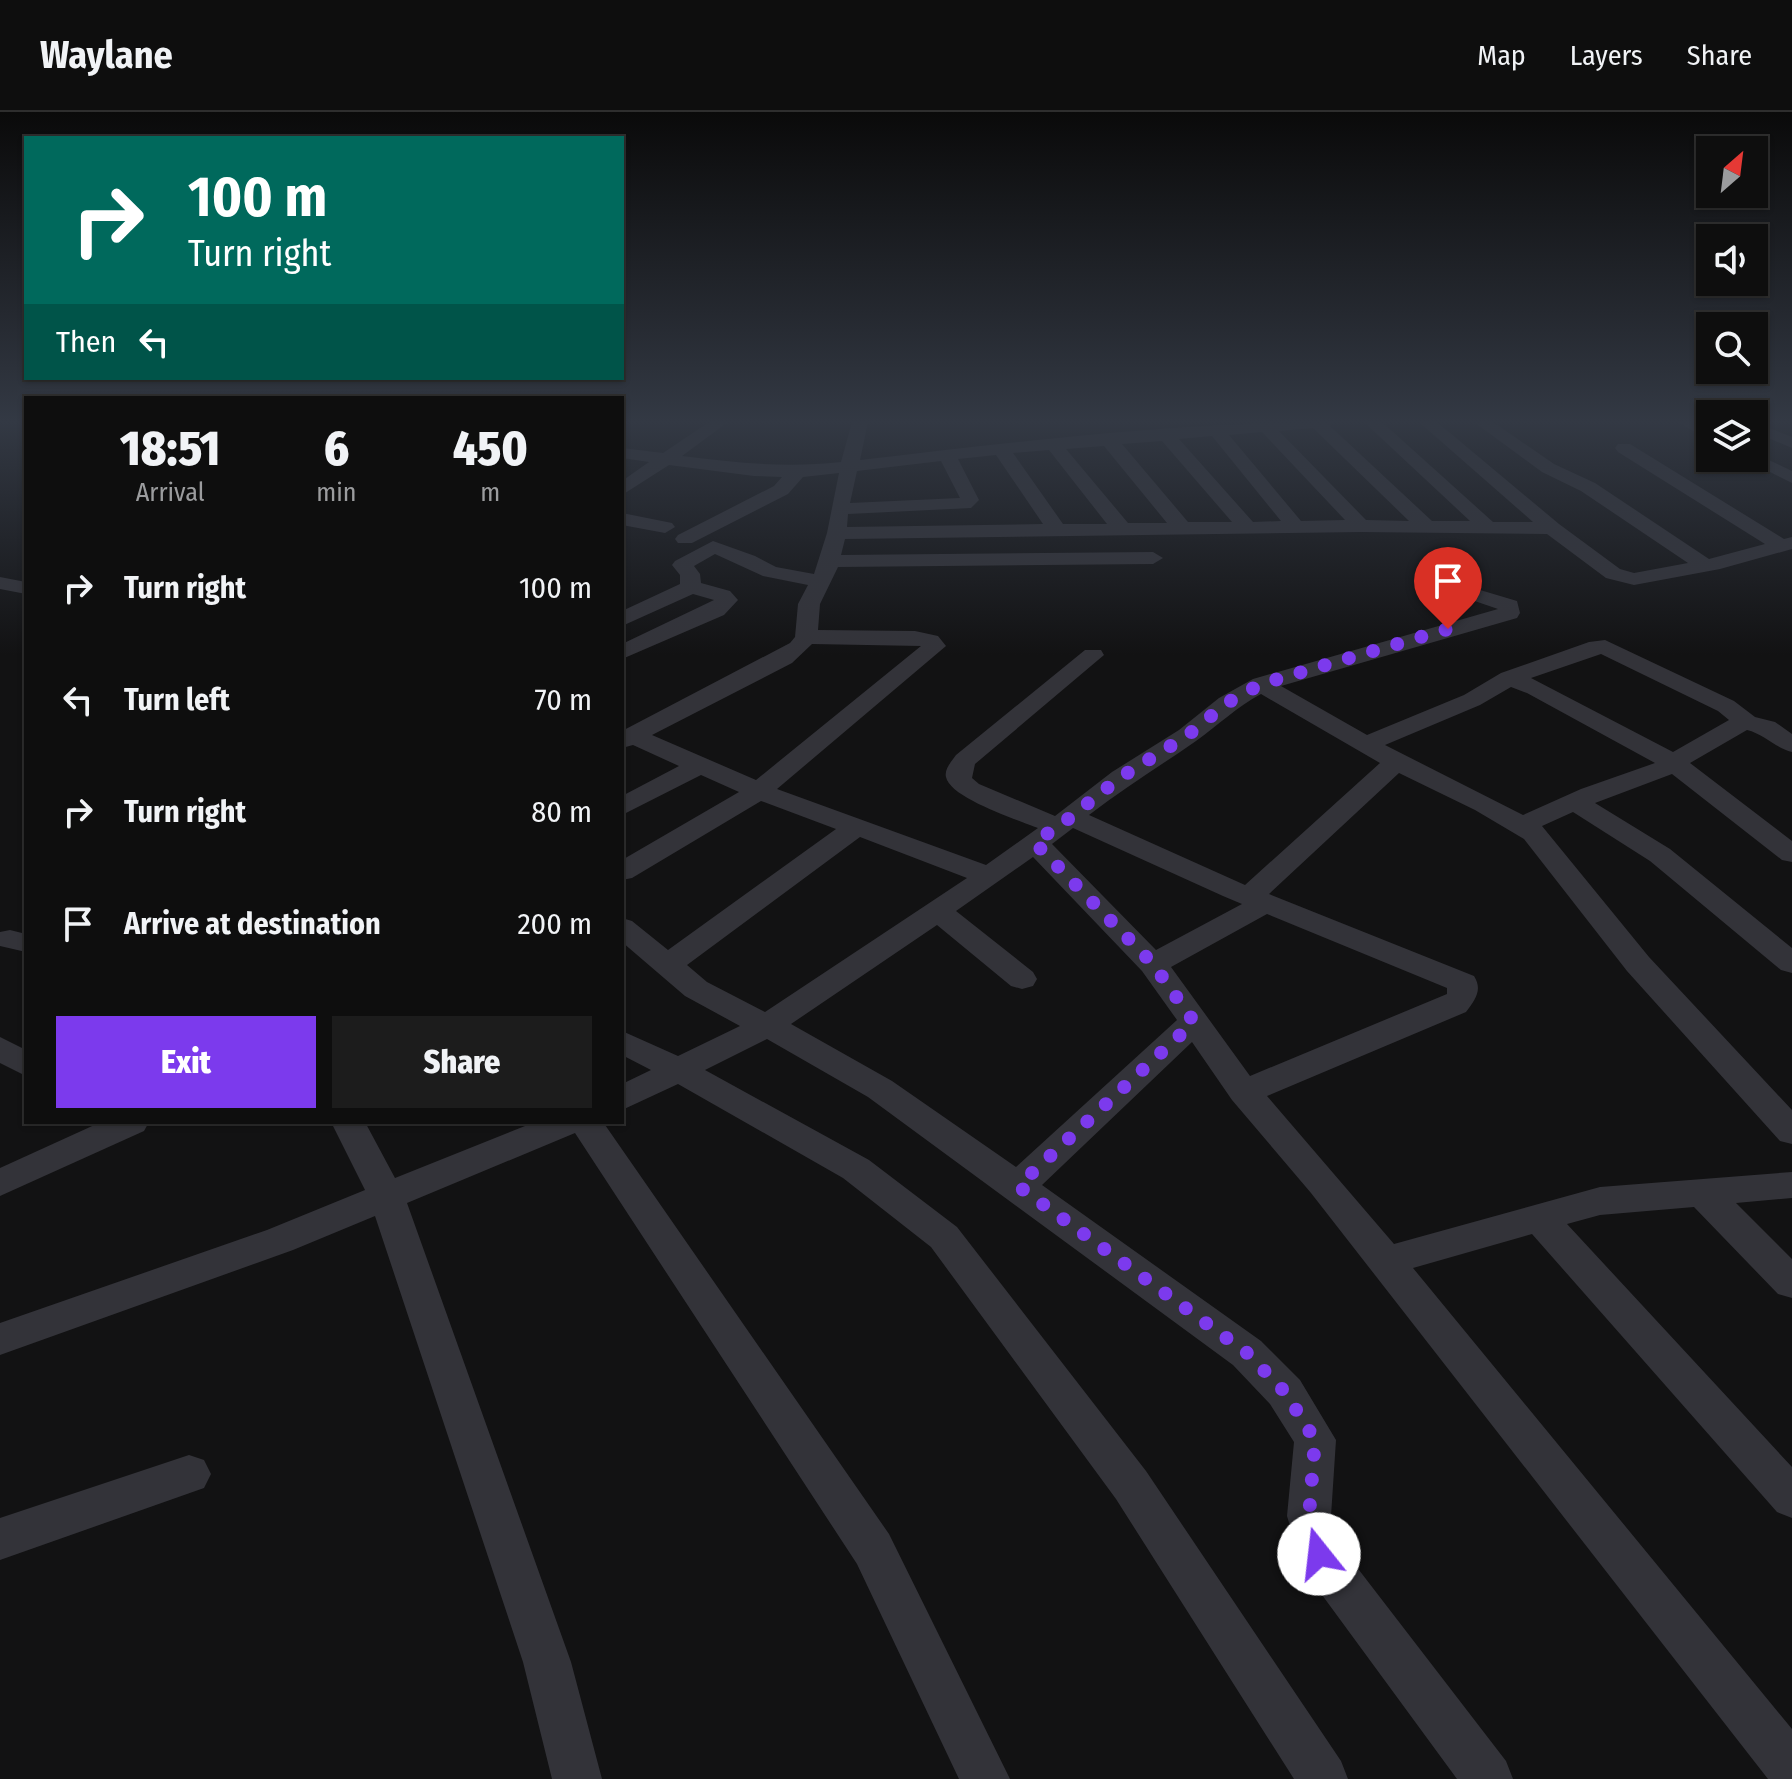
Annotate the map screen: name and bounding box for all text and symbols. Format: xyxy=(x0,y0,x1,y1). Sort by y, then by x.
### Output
text: Waylane xyxy=(40,32,173,78)
text: Map xyxy=(1477,39,1526,72)
text: Layers xyxy=(1570,39,1643,72)
text: Share xyxy=(1687,39,1752,72)
north arrow xyxy=(1696,136,1768,208)
map controls xyxy=(1696,136,1768,472)
text: 100 m xyxy=(188,164,327,231)
icon: right xyxy=(56,168,160,272)
button: sound xyxy=(1696,224,1768,296)
text: Turn right xyxy=(188,232,331,276)
button: search xyxy=(1696,312,1768,384)
icon: left xyxy=(132,320,176,364)
text: Then xyxy=(56,324,116,360)
button: layers xyxy=(1696,400,1768,472)
text: 18:51 xyxy=(120,420,220,478)
text: 6 xyxy=(324,420,349,478)
text: 450 xyxy=(453,420,528,478)
text: Arrival xyxy=(136,477,205,508)
text: min xyxy=(316,477,357,508)
text: m xyxy=(480,477,500,508)
pin xyxy=(1414,547,1482,629)
icon: arrive xyxy=(1426,559,1470,603)
icon: right xyxy=(56,566,100,610)
text: Turn right xyxy=(124,570,246,606)
text: 100 m xyxy=(519,570,592,606)
icon: left xyxy=(56,678,100,722)
text: Turn left xyxy=(124,682,230,718)
text: 70 m xyxy=(534,682,592,718)
icon: right xyxy=(56,790,100,834)
text: Turn right xyxy=(124,794,246,830)
text: 80 m xyxy=(531,794,592,830)
icon: arrive xyxy=(56,902,100,946)
text: Arrive at destination xyxy=(124,906,381,942)
text: 200 m xyxy=(517,906,592,942)
button: Exit xyxy=(56,1016,316,1108)
button: Share xyxy=(332,1016,592,1108)
position arrow xyxy=(1277,1512,1361,1596)

